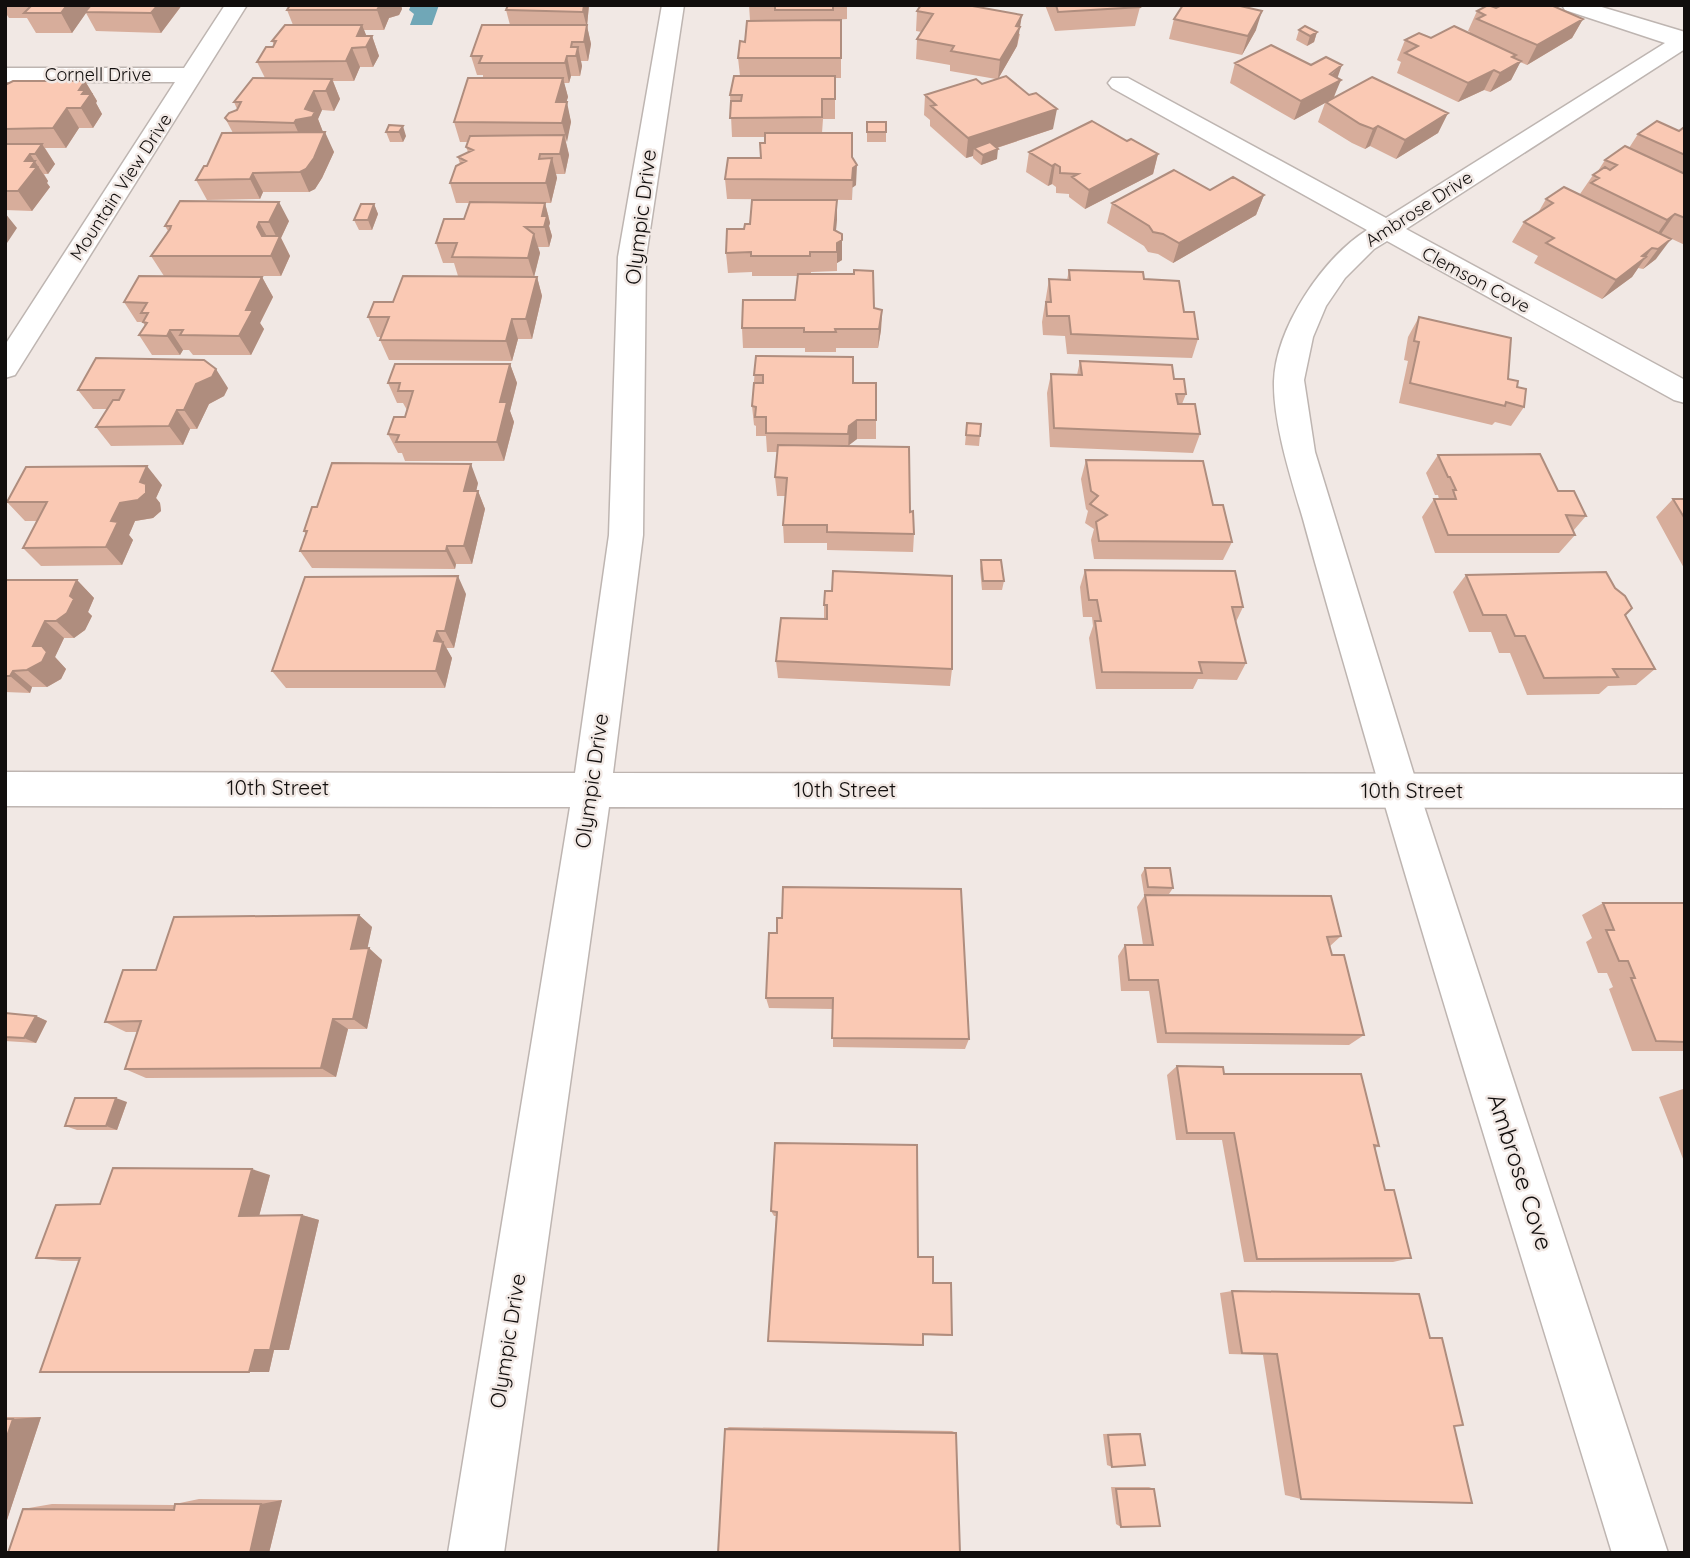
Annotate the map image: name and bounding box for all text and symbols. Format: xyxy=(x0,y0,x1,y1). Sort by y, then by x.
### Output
street label: Cornell Drive xyxy=(45,63,151,86)
street label: Mountain View Drive xyxy=(65,109,177,264)
street label: Olympic Drive xyxy=(619,148,661,286)
street label: Ambrose Drive xyxy=(1361,165,1477,252)
street label: Clemson Cove xyxy=(1418,241,1534,318)
street label: Olympic Drive xyxy=(569,712,613,850)
street label: 10th Street xyxy=(227,774,329,800)
street label: 10th Street xyxy=(794,776,896,802)
street label: 10th Street xyxy=(1361,777,1463,803)
street label: Ambrose Cove xyxy=(1482,1090,1560,1254)
street label: Olympic Drive xyxy=(484,1272,530,1410)

